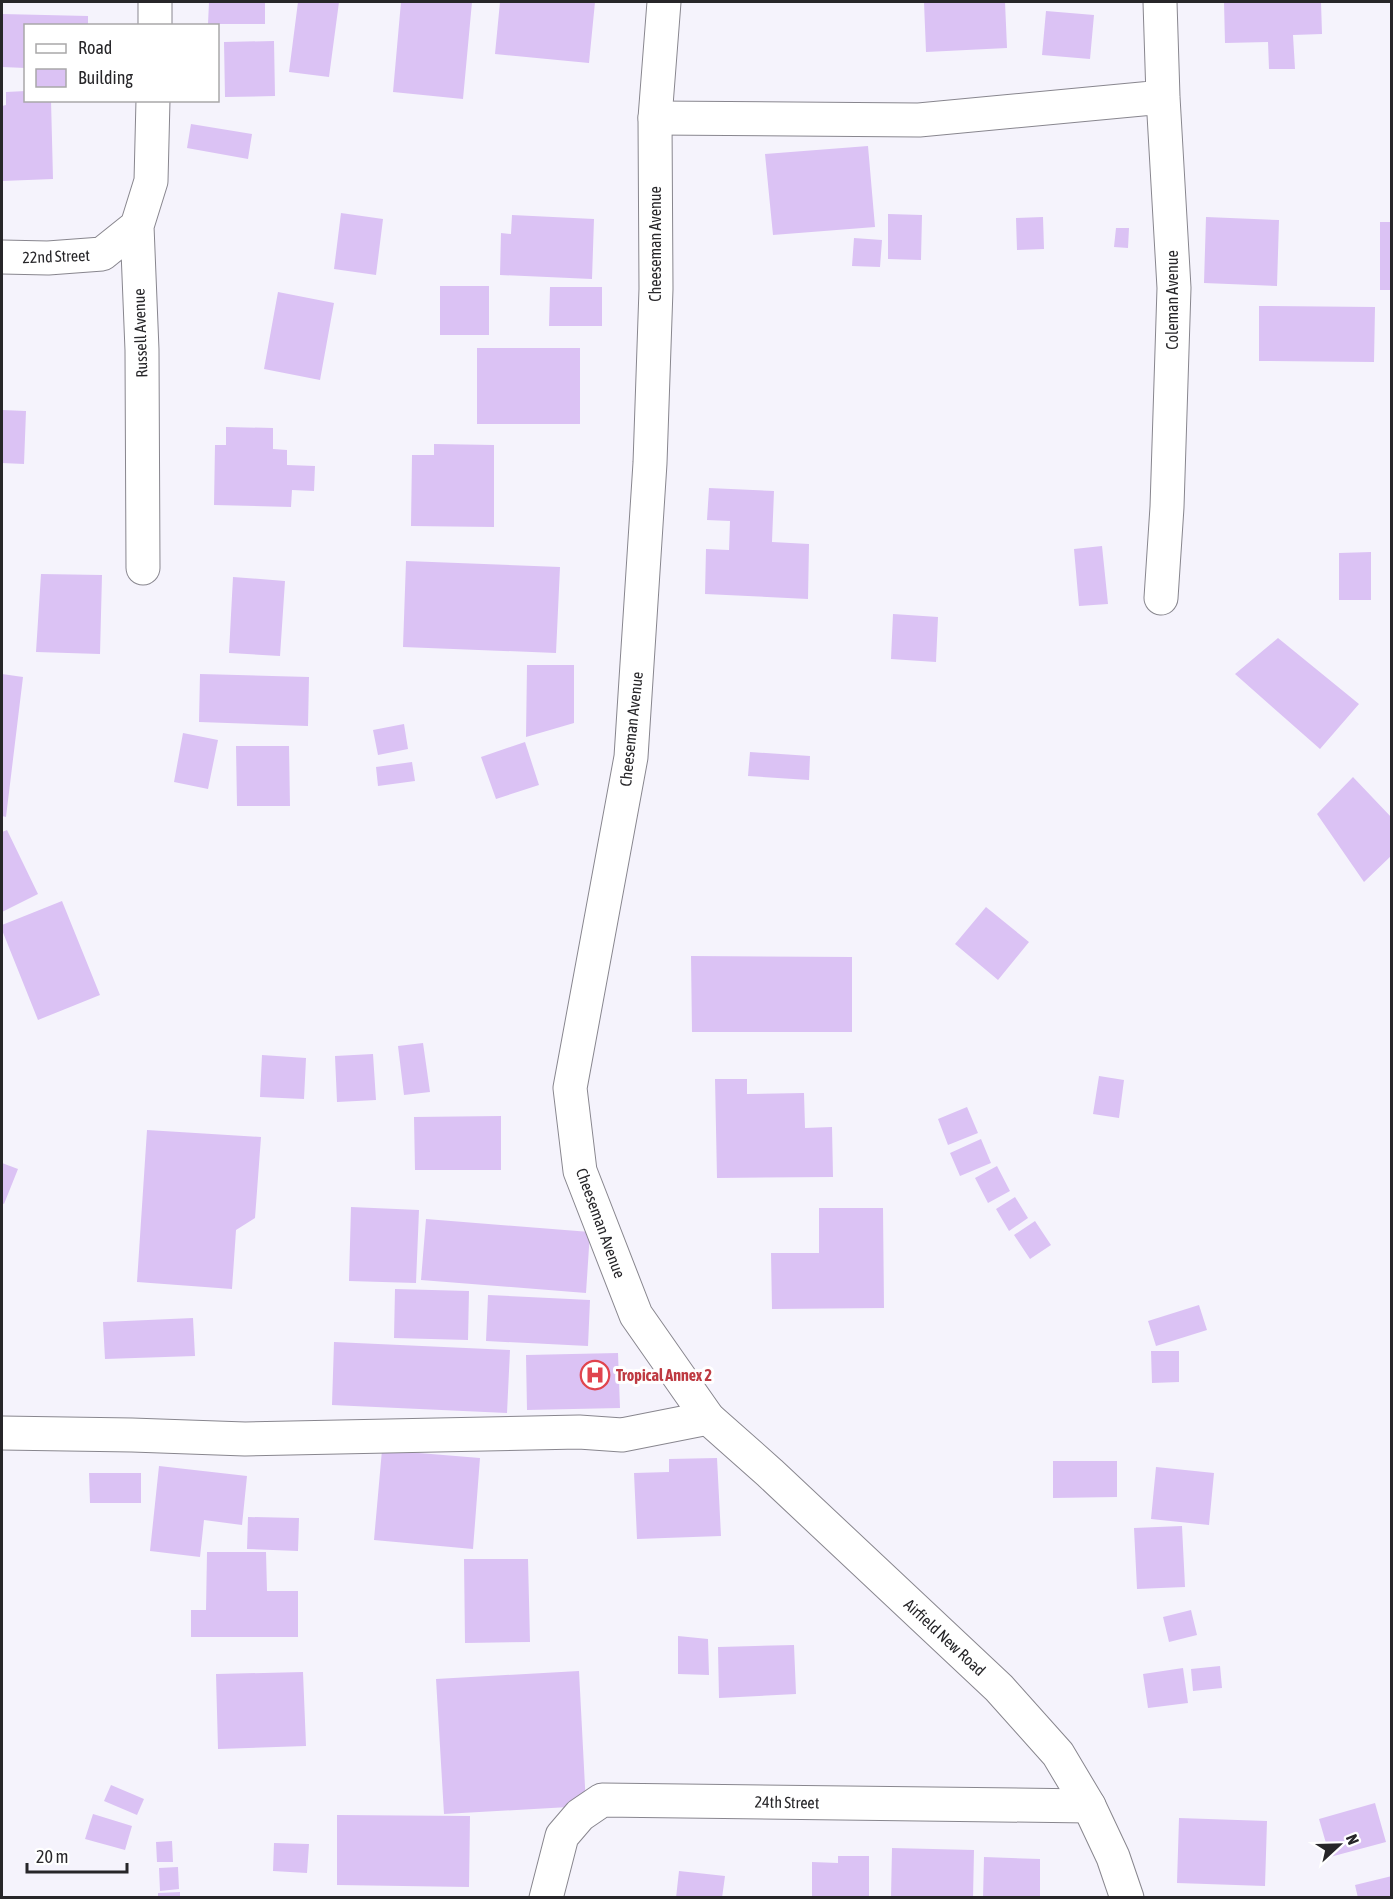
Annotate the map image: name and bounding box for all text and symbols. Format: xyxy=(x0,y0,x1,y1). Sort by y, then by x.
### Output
legend xyxy=(24,24,219,102)
text: Road xyxy=(78,37,112,58)
text: Building xyxy=(78,67,133,88)
street label: Cheeseman Avenue xyxy=(646,186,664,302)
street label: 22nd Street xyxy=(22,246,91,266)
street label: Coleman Avenue xyxy=(1163,250,1181,350)
street label: Russell Avenue xyxy=(129,288,151,378)
street label: Cheeseman Avenue xyxy=(616,671,646,787)
street label: Cheeseman Avenue xyxy=(573,1166,629,1280)
hospital icon: Tropical Annex 2 xyxy=(579,1359,611,1391)
place label: Tropical Annex 2 xyxy=(616,1366,712,1384)
street label: Airfield New Road xyxy=(901,1595,989,1679)
street label: 24th Street xyxy=(754,1792,820,1812)
north arrow xyxy=(1309,1815,1369,1875)
text: N xyxy=(1343,1832,1363,1847)
scale bar xyxy=(27,1836,128,1874)
text: 20 m xyxy=(36,1846,68,1867)

